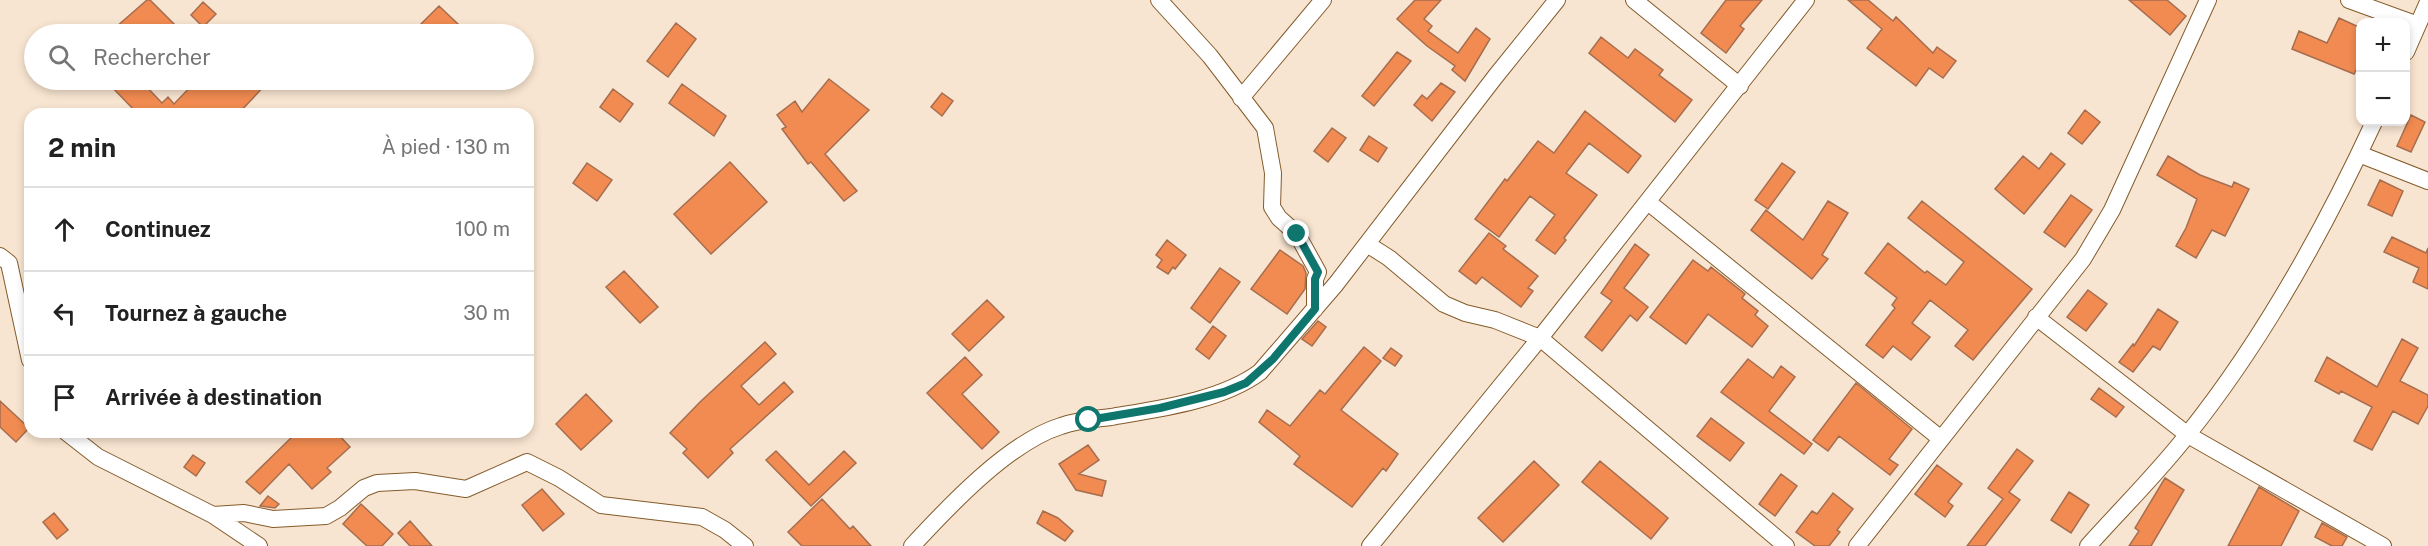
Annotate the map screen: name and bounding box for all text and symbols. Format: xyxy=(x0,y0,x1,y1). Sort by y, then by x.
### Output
map controls xyxy=(2356,18,2410,126)
button: + xyxy=(2356,18,2410,72)
search box xyxy=(24,24,534,90)
icon: search xyxy=(45,41,78,74)
text: Rechercher xyxy=(93,44,211,70)
button: − xyxy=(2356,72,2410,126)
text: 2 min xyxy=(48,132,116,163)
text: À pied · 130 m xyxy=(382,135,510,159)
icon: ahead xyxy=(48,213,81,246)
text: Continuez xyxy=(105,216,211,242)
text: 100 m xyxy=(455,217,510,241)
route end xyxy=(1283,220,1309,246)
icon: left xyxy=(48,297,81,330)
text: Tournez à gauche xyxy=(105,300,287,326)
text: 30 m xyxy=(463,301,510,325)
icon: arrive xyxy=(48,381,81,414)
text: Arrivée à destination xyxy=(105,384,322,410)
route start xyxy=(1075,406,1101,432)

